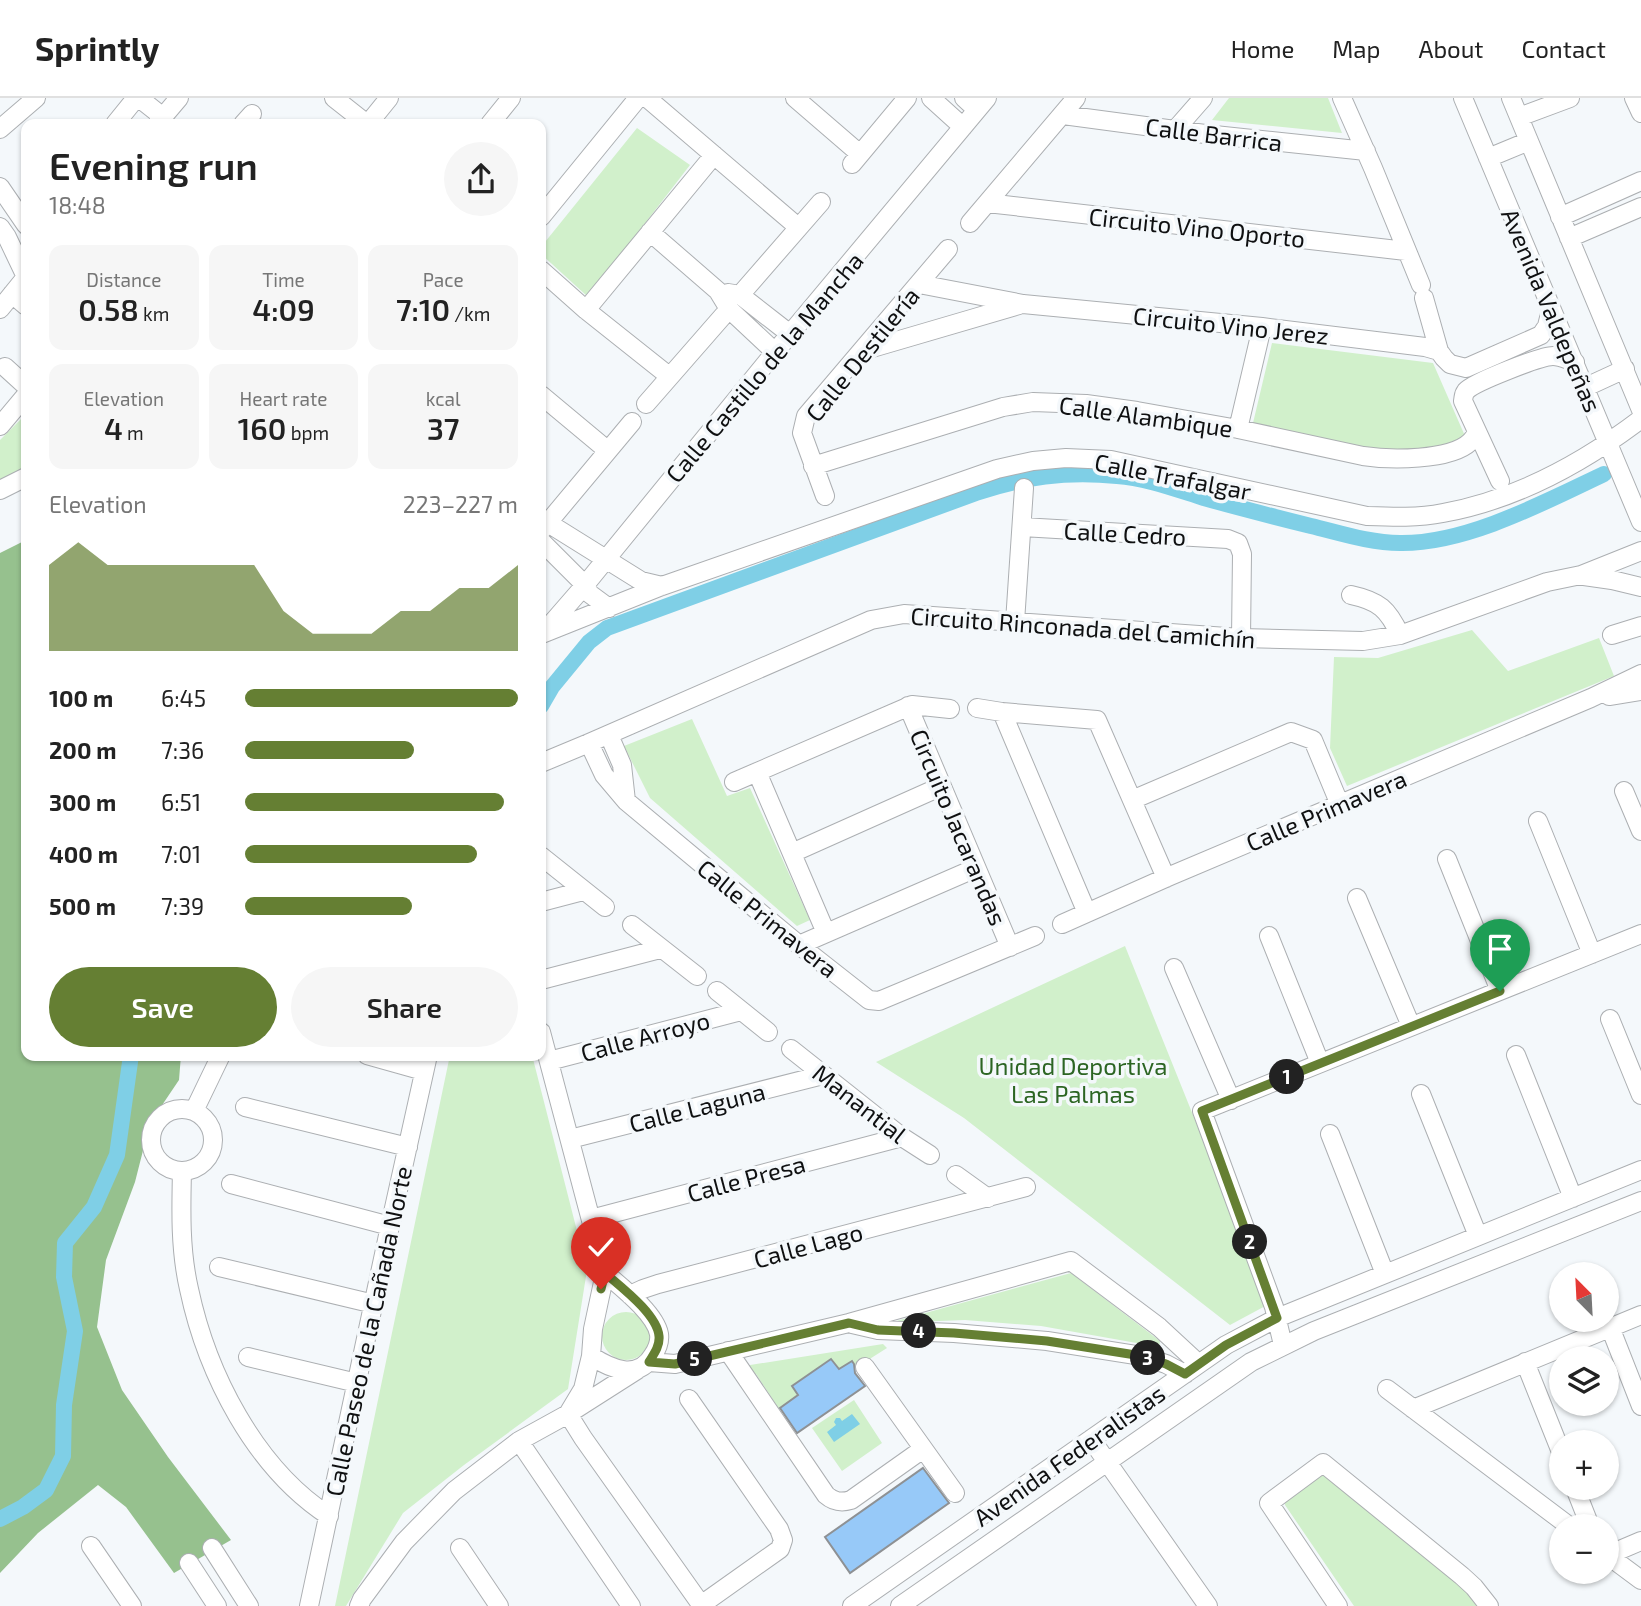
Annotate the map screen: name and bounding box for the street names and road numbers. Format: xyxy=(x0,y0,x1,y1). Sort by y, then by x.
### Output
street label: Calle Barrica xyxy=(1144,111,1284,157)
street label: Circuito Vino Oporto xyxy=(1087,201,1307,253)
street label: Avenida Valdepeñas xyxy=(1496,204,1608,416)
street label: Calle Castillo de la Mancha xyxy=(659,246,869,488)
street label: Calle Destilería xyxy=(799,281,925,427)
street label: Circuito Vino Jerez xyxy=(1132,300,1330,350)
street label: Calle Alambique xyxy=(1057,389,1235,443)
street label: Calle Trafalgar xyxy=(1092,447,1254,505)
street label: Calle Cedro xyxy=(1063,515,1187,551)
street label: Circuito Rinconada del Camichín xyxy=(910,600,1256,654)
street label: Circuito Jacarandas xyxy=(905,725,1013,929)
street label: Calle Primavera xyxy=(1241,763,1411,857)
street label: Calle Primavera xyxy=(692,853,844,983)
street label: Calle Arroyo xyxy=(577,1005,713,1067)
street label: Manantial xyxy=(807,1057,913,1149)
street label: Calle Laguna xyxy=(626,1076,768,1138)
street label: Calle Presa xyxy=(684,1148,808,1208)
street label: Calle Paseo de la Cañada Norte xyxy=(319,1163,417,1499)
street label: Calle Lago xyxy=(750,1217,866,1273)
street label: Avenida Federalistas xyxy=(968,1378,1170,1532)

